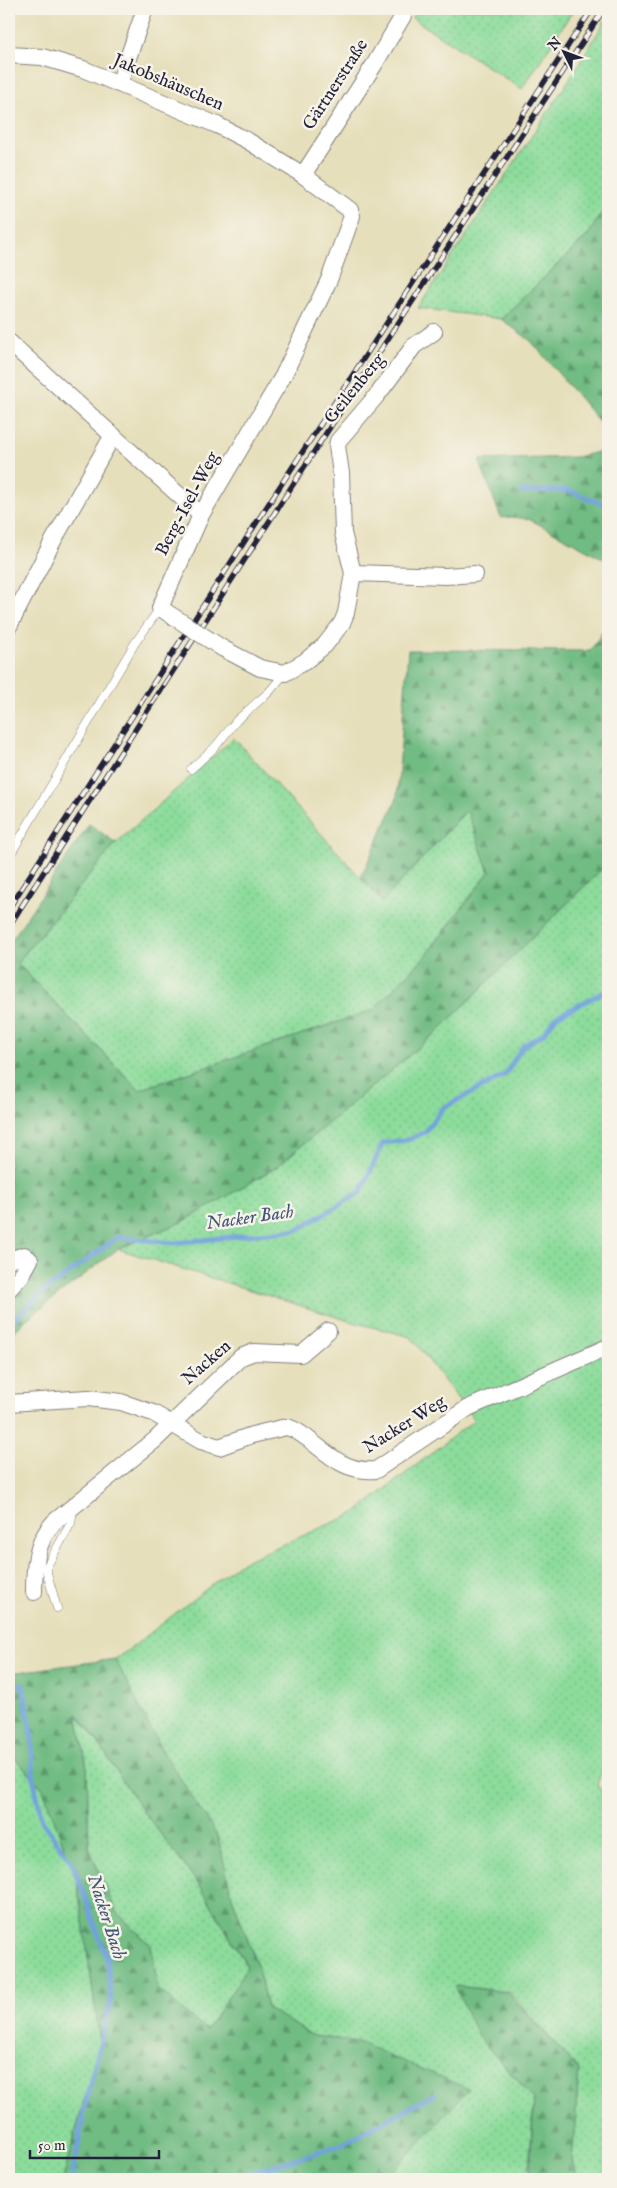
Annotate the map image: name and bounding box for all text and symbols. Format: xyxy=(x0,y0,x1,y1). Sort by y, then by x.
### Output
north arrow xyxy=(540,28,590,78)
text: N xyxy=(544,33,566,55)
street label: Gärtnerstraße xyxy=(298,35,374,135)
street label: Jakobshäuschen xyxy=(107,49,227,117)
street label: Geilenberg xyxy=(320,349,391,429)
street label: Berg-Isel-Weg xyxy=(151,448,225,560)
water label: Nacker Bach xyxy=(205,1200,295,1236)
street label: Nacken xyxy=(178,1335,237,1391)
street label: Nacker Weg xyxy=(359,1390,451,1459)
water label: Nacker Bach xyxy=(81,1871,131,1963)
scale bar xyxy=(30,2128,159,2160)
text: 50 m xyxy=(38,2136,66,2155)

